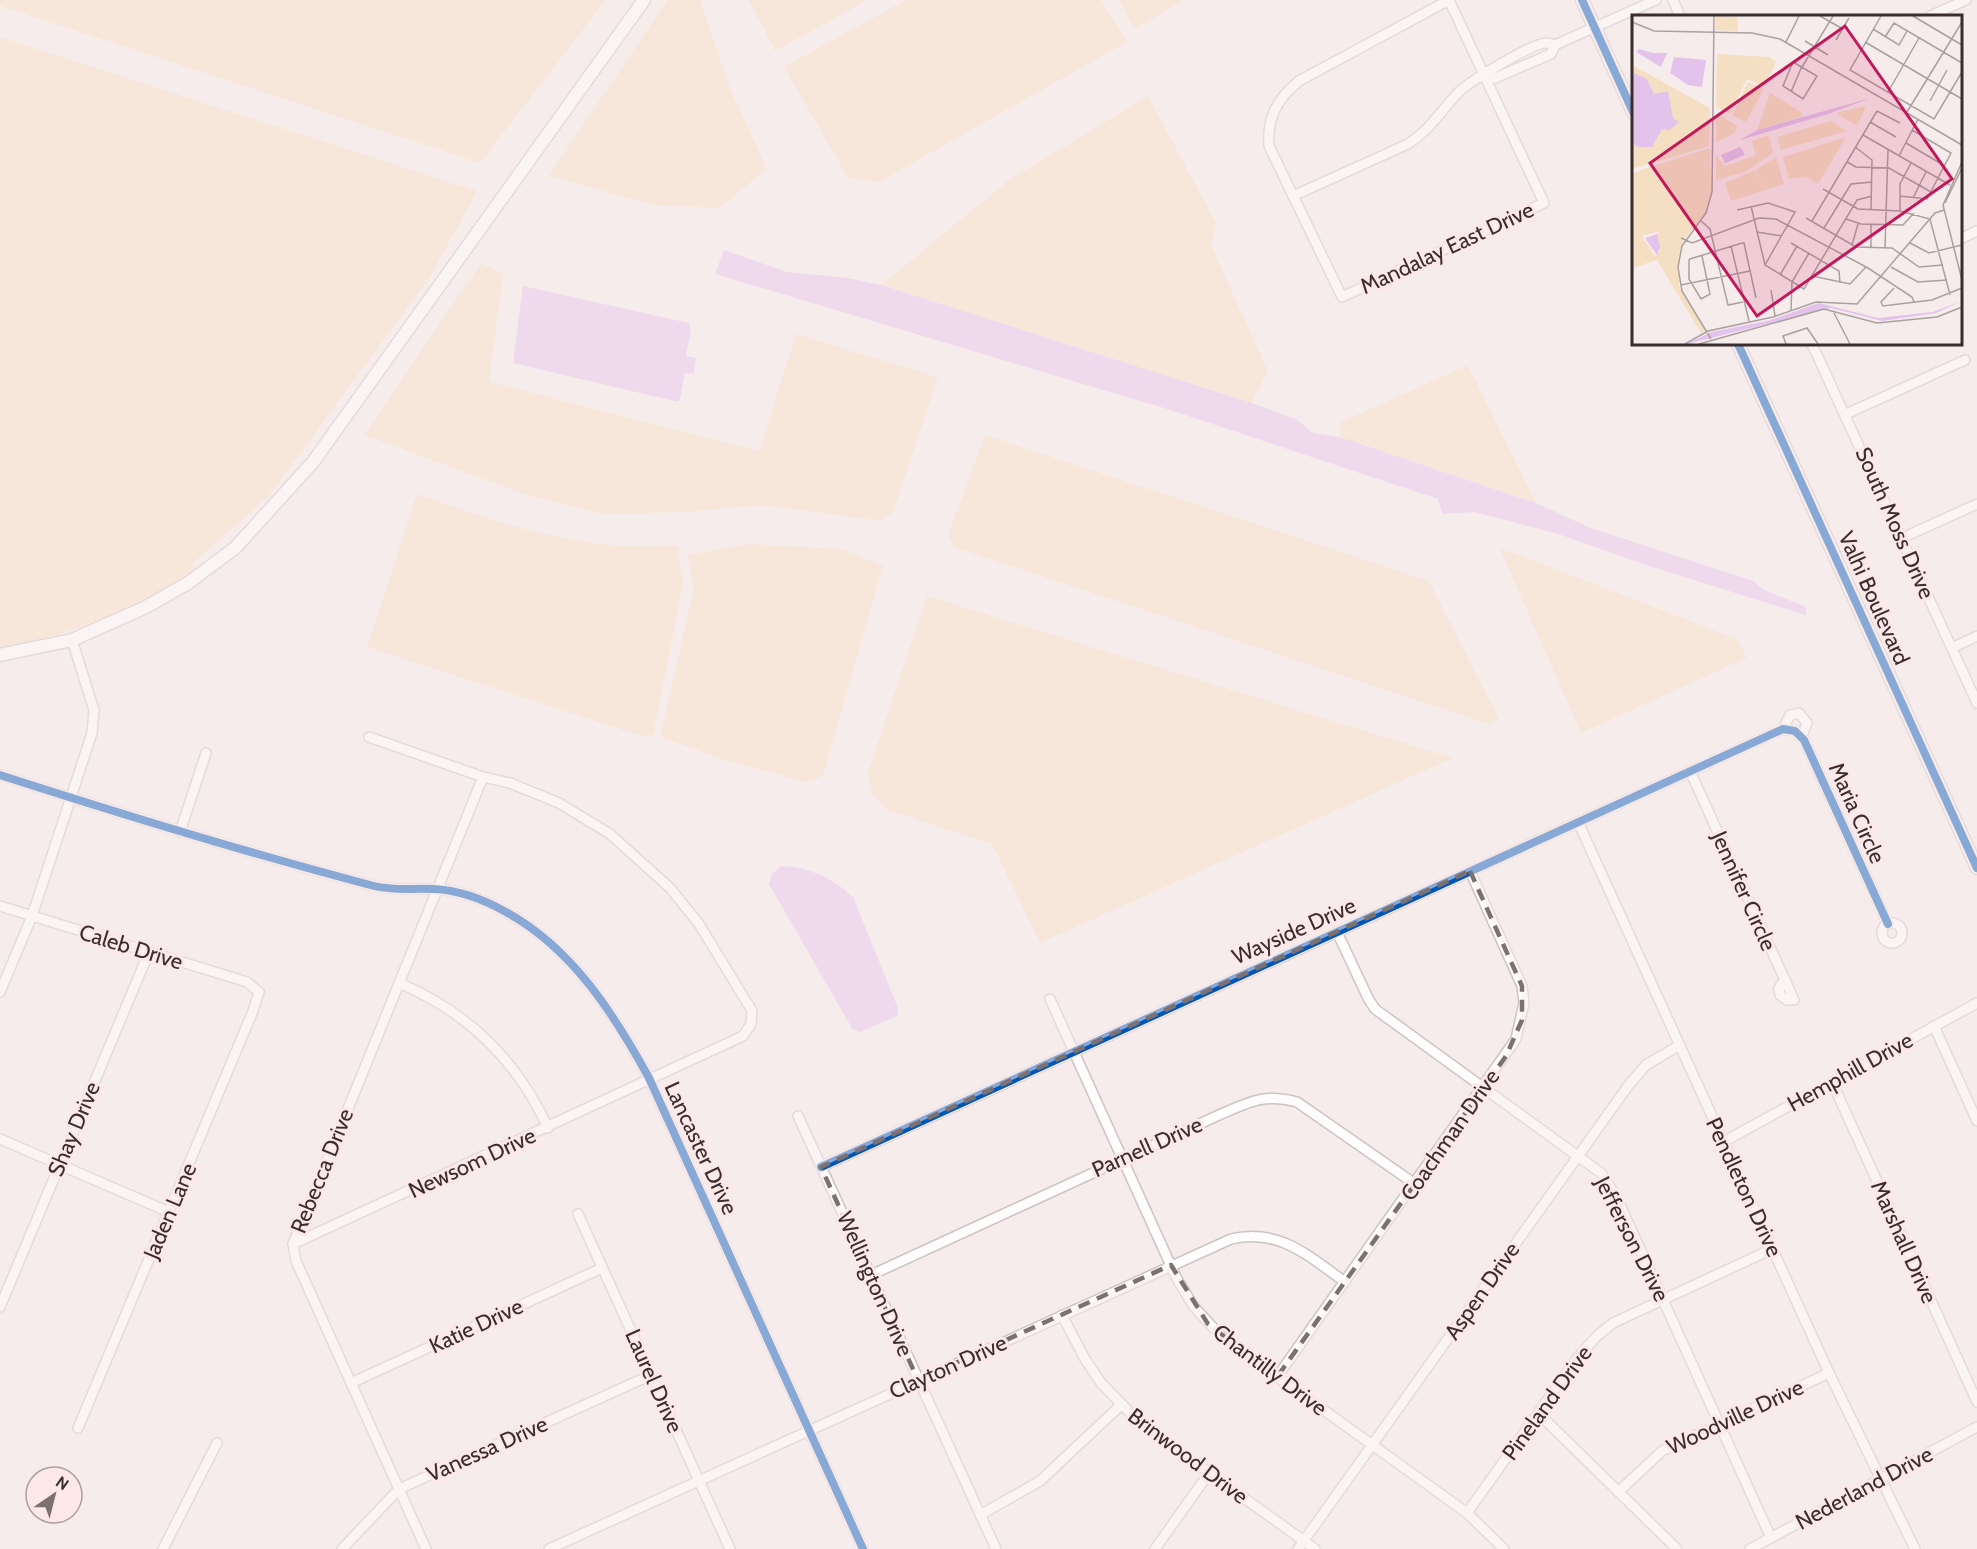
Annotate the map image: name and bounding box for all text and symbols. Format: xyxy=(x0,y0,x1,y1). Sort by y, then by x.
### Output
inset map xyxy=(1632,15,1962,345)
street label: Mandalay East Drive xyxy=(1356,196,1538,300)
street label: South Moss Drive xyxy=(1850,443,1940,603)
street label: Valhi Boulevard xyxy=(1833,527,1915,669)
street label: Maria Circle xyxy=(1823,758,1891,868)
street label: Jennifer Circle xyxy=(1705,826,1782,955)
street label: Wayside Drive xyxy=(1228,892,1360,970)
street label: Caleb Drive xyxy=(76,918,186,976)
street label: Hemphill Drive xyxy=(1783,1026,1917,1118)
street label: Coachman Drive xyxy=(1395,1064,1505,1206)
street label: Lancaster Drive xyxy=(658,1077,744,1219)
street label: Shay Drive xyxy=(42,1078,106,1180)
street label: Rebecca Drive xyxy=(285,1105,359,1237)
street label: Parnell Drive xyxy=(1088,1111,1206,1183)
street label: Pendleton Drive xyxy=(1700,1113,1788,1261)
street label: Newsom Drive xyxy=(404,1122,540,1204)
street label: Jaden Lane xyxy=(137,1159,202,1264)
street label: Jefferson Drive xyxy=(1588,1171,1675,1306)
street label: Marshall Drive xyxy=(1865,1176,1943,1308)
street label: Wellington Drive xyxy=(831,1207,919,1361)
street label: Aspen Drive xyxy=(1439,1237,1525,1345)
street label: Katie Drive xyxy=(425,1293,527,1359)
street label: Chantilly Drive xyxy=(1208,1318,1332,1422)
street label: Laurel Drive xyxy=(619,1325,689,1437)
street label: Clayton Drive xyxy=(885,1329,1011,1405)
street label: Pineland Drive xyxy=(1496,1340,1598,1466)
street label: Woodville Drive xyxy=(1662,1374,1808,1460)
street label: Brinwood Drive xyxy=(1123,1402,1253,1510)
street label: Vanessa Drive xyxy=(422,1410,552,1488)
street label: Nederland Drive xyxy=(1791,1441,1937,1535)
north arrow xyxy=(24,1465,84,1525)
text: N xyxy=(52,1472,72,1494)

